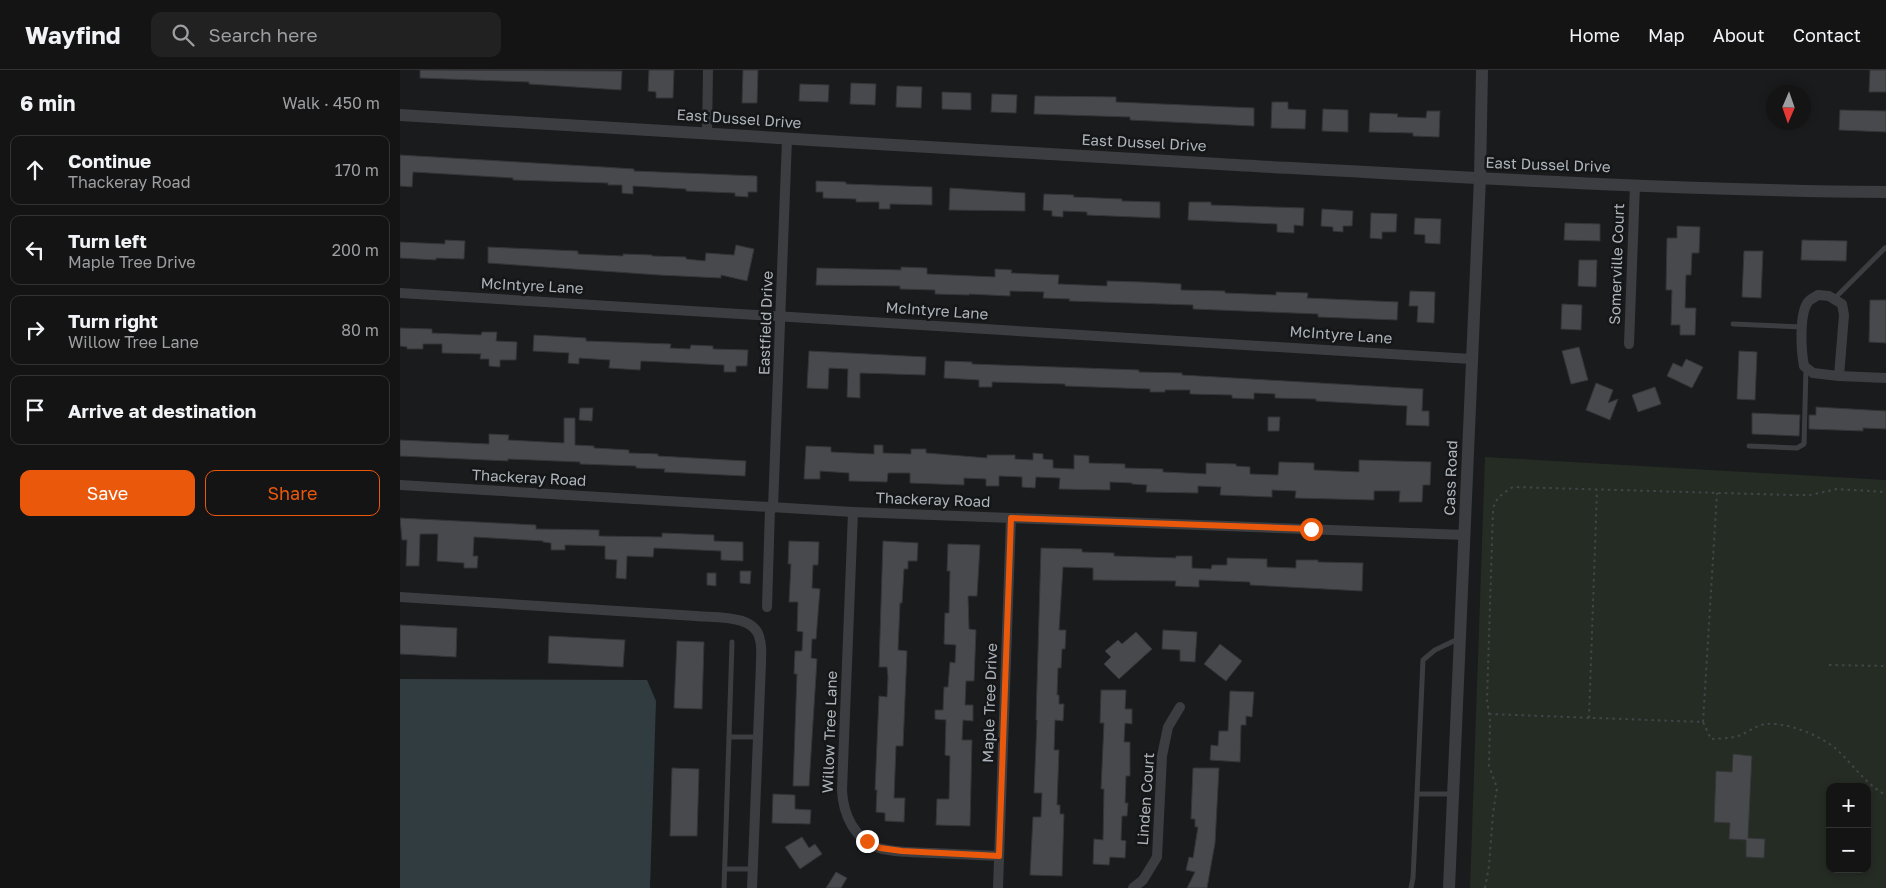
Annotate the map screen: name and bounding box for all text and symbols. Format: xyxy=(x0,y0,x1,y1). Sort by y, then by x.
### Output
search box xyxy=(151,12,501,57)
text: Wayfind xyxy=(25,20,121,49)
icon: search xyxy=(169,21,197,49)
text: Search here xyxy=(209,23,317,46)
text: Home xyxy=(1569,24,1620,46)
text: Map xyxy=(1648,24,1685,46)
text: About xyxy=(1713,24,1765,46)
text: Contact xyxy=(1793,24,1861,46)
north arrow xyxy=(1766,85,1811,130)
text: 6 min xyxy=(20,90,75,116)
text: Walk · 450 m xyxy=(282,93,380,113)
street label: East Dussel Drive xyxy=(676,105,802,131)
street label: East Dussel Drive xyxy=(1081,130,1207,154)
text: Continue xyxy=(68,149,151,172)
street label: East Dussel Drive xyxy=(1485,153,1611,175)
icon: ahead xyxy=(21,156,49,184)
text: 170 m xyxy=(335,160,379,180)
text: Thackeray Road xyxy=(68,172,190,192)
street label: Somerville Court xyxy=(1605,203,1627,325)
text: Turn left xyxy=(68,229,147,252)
icon: left xyxy=(21,236,49,264)
text: 200 m xyxy=(332,240,379,260)
text: Maple Tree Drive xyxy=(68,252,196,272)
street label: Eastfield Drive xyxy=(754,270,776,375)
street label: McIntyre Lane xyxy=(480,273,584,297)
street label: McIntyre Lane xyxy=(885,297,989,323)
text: Turn right xyxy=(68,309,158,332)
icon: right xyxy=(21,316,49,344)
text: 80 m xyxy=(341,320,379,340)
street label: McIntyre Lane xyxy=(1289,321,1393,347)
text: Willow Tree Lane xyxy=(68,332,199,352)
icon: arrive xyxy=(21,396,49,424)
text: Arrive at destination xyxy=(68,399,256,422)
street label: Cass Road xyxy=(1440,440,1460,516)
street label: Thackeray Road xyxy=(471,465,587,489)
button: Save xyxy=(20,470,195,516)
button: Share xyxy=(205,470,380,516)
street label: Thackeray Road xyxy=(875,488,991,510)
route start xyxy=(1300,518,1323,541)
street label: Maple Tree Drive xyxy=(978,643,1000,763)
street label: Willow Tree Lane xyxy=(818,670,840,794)
street label: Linden Court xyxy=(1133,752,1157,846)
map controls xyxy=(1826,783,1871,873)
button: + xyxy=(1826,783,1871,828)
button: − xyxy=(1826,828,1871,873)
route end xyxy=(856,830,879,853)

